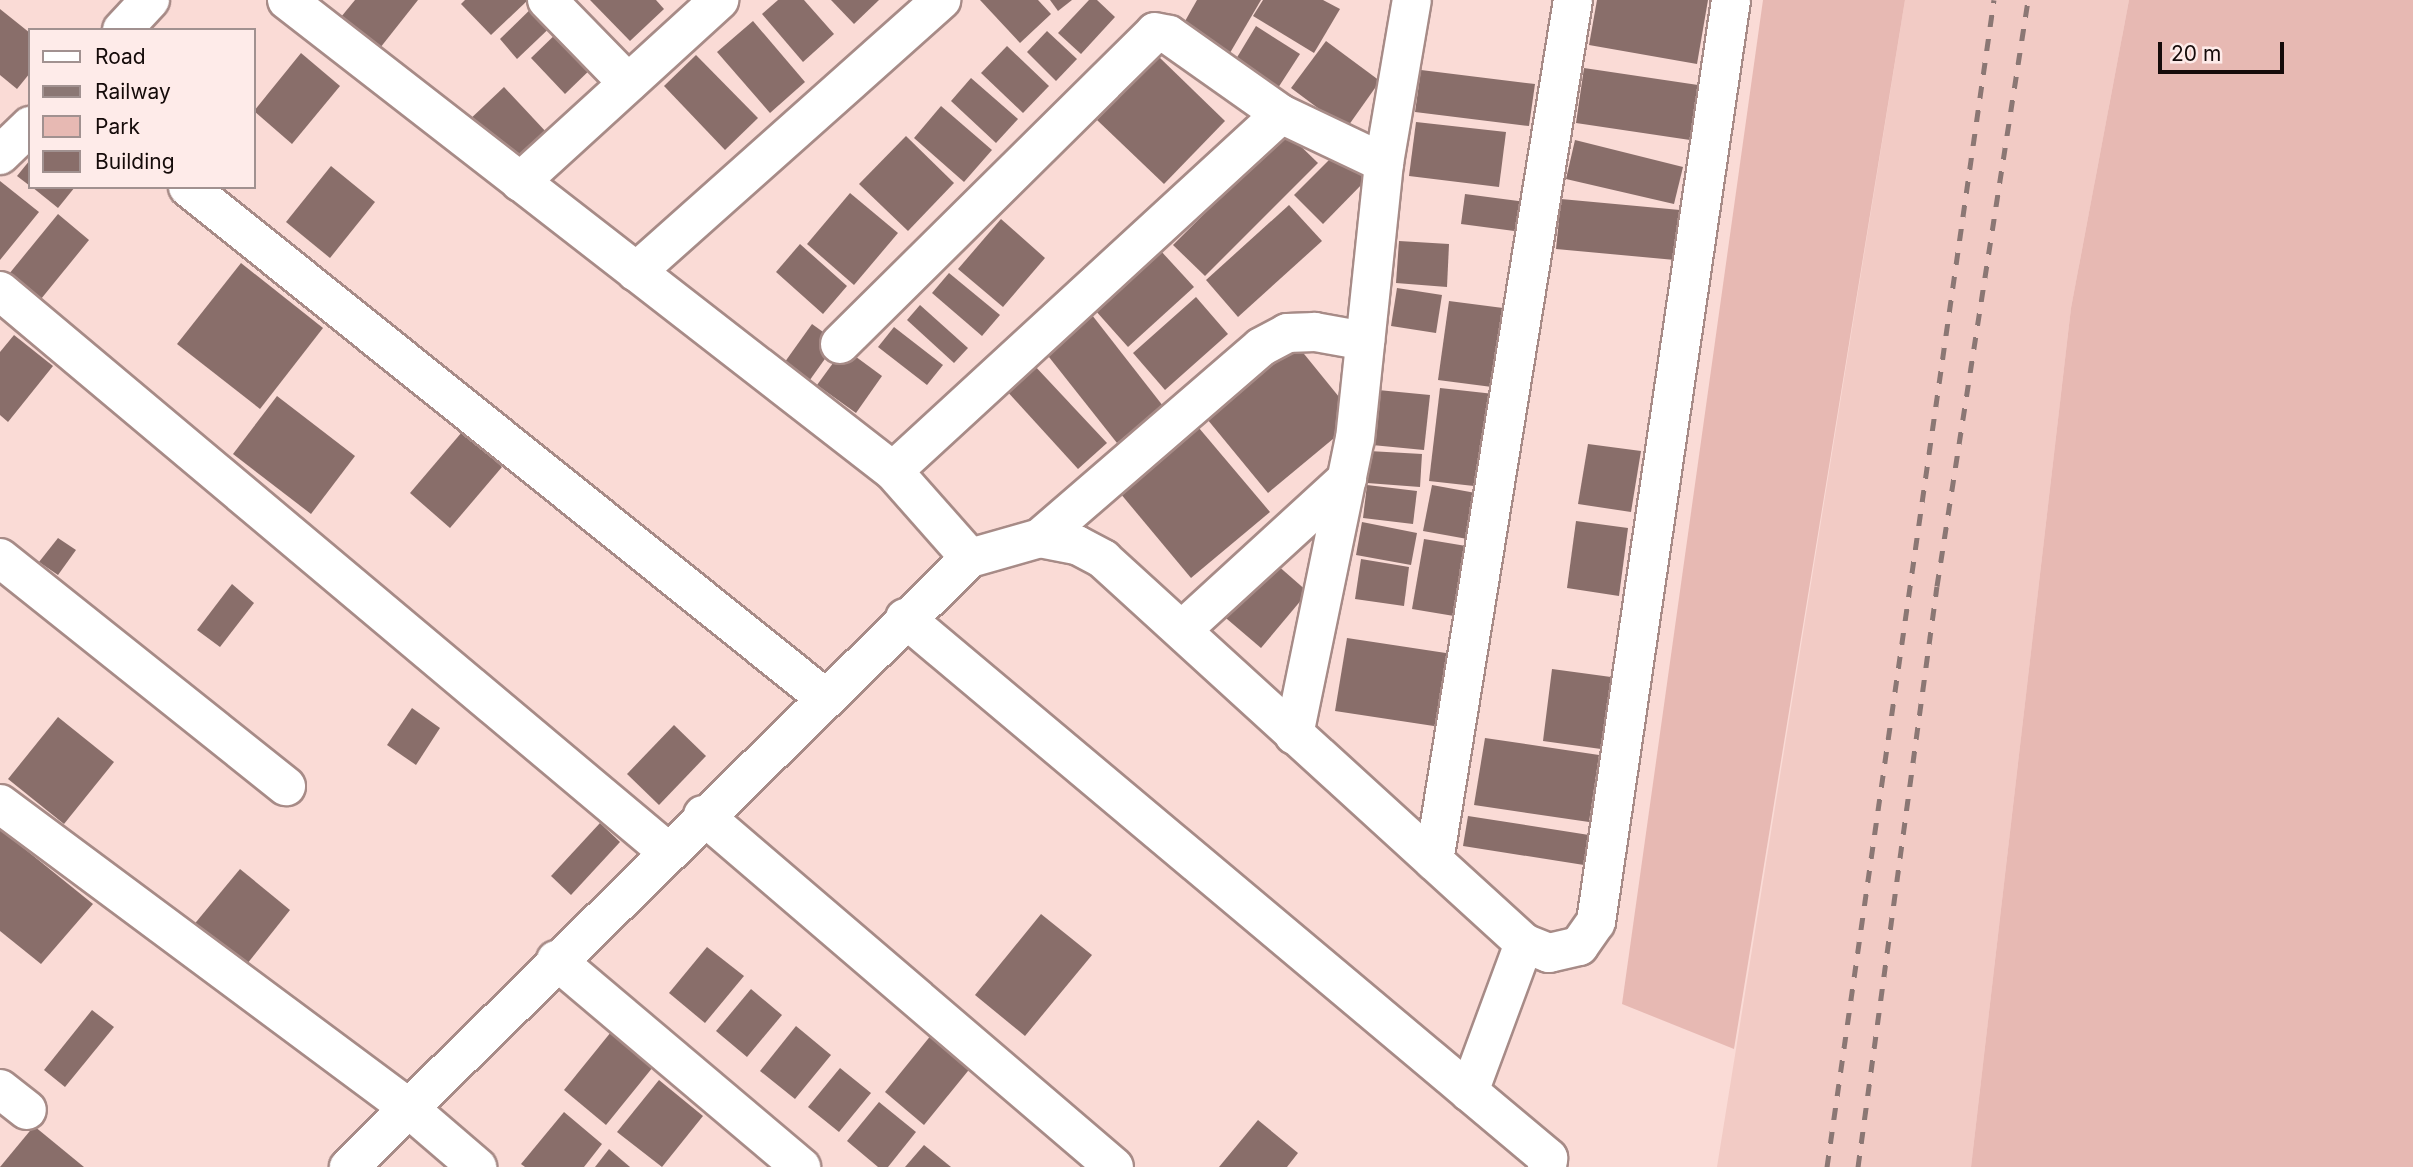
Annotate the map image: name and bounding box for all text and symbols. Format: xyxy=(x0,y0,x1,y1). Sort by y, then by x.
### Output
legend xyxy=(28,28,256,189)
scale bar xyxy=(2161,28,2287,72)
text: 20 m xyxy=(2171,41,2221,66)
text: Road xyxy=(95,44,146,69)
text: Railway xyxy=(95,79,171,104)
text: Park xyxy=(95,114,140,139)
text: Building xyxy=(95,149,175,174)

